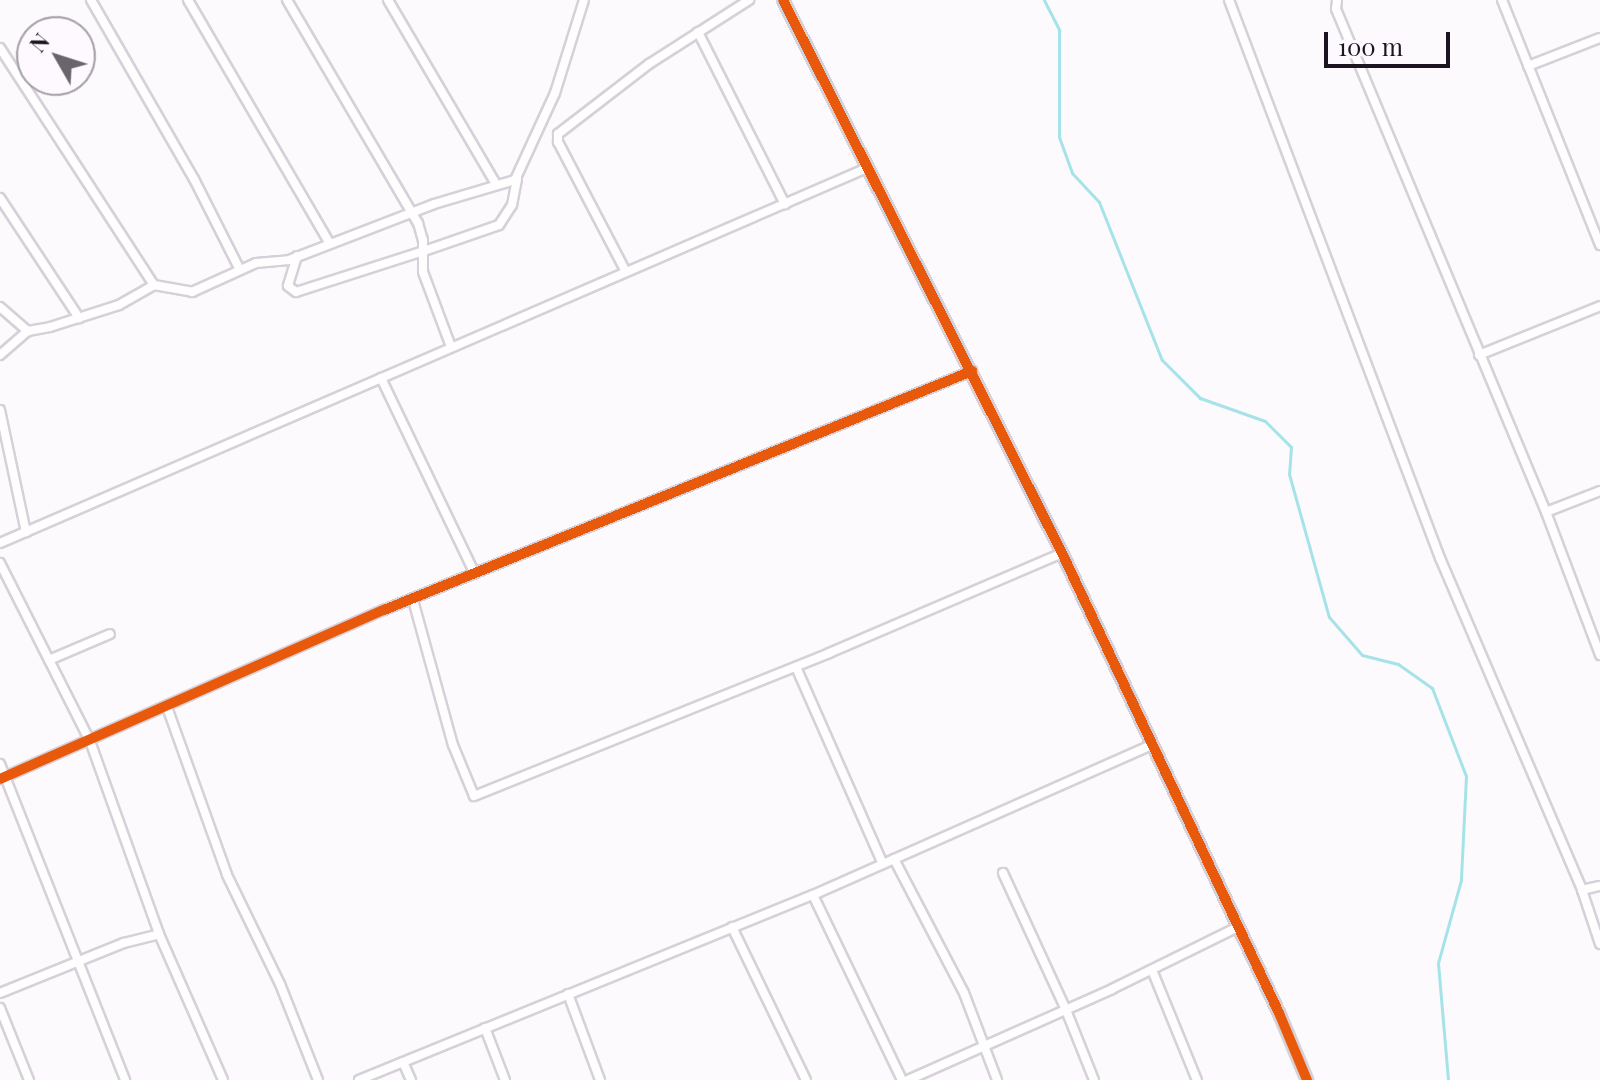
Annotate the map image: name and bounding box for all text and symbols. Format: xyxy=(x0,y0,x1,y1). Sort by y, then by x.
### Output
north arrow xyxy=(16,16,96,96)
scale bar xyxy=(1328,16,1454,66)
text: N xyxy=(22,27,56,58)
text: 100 m xyxy=(1338,30,1403,62)

